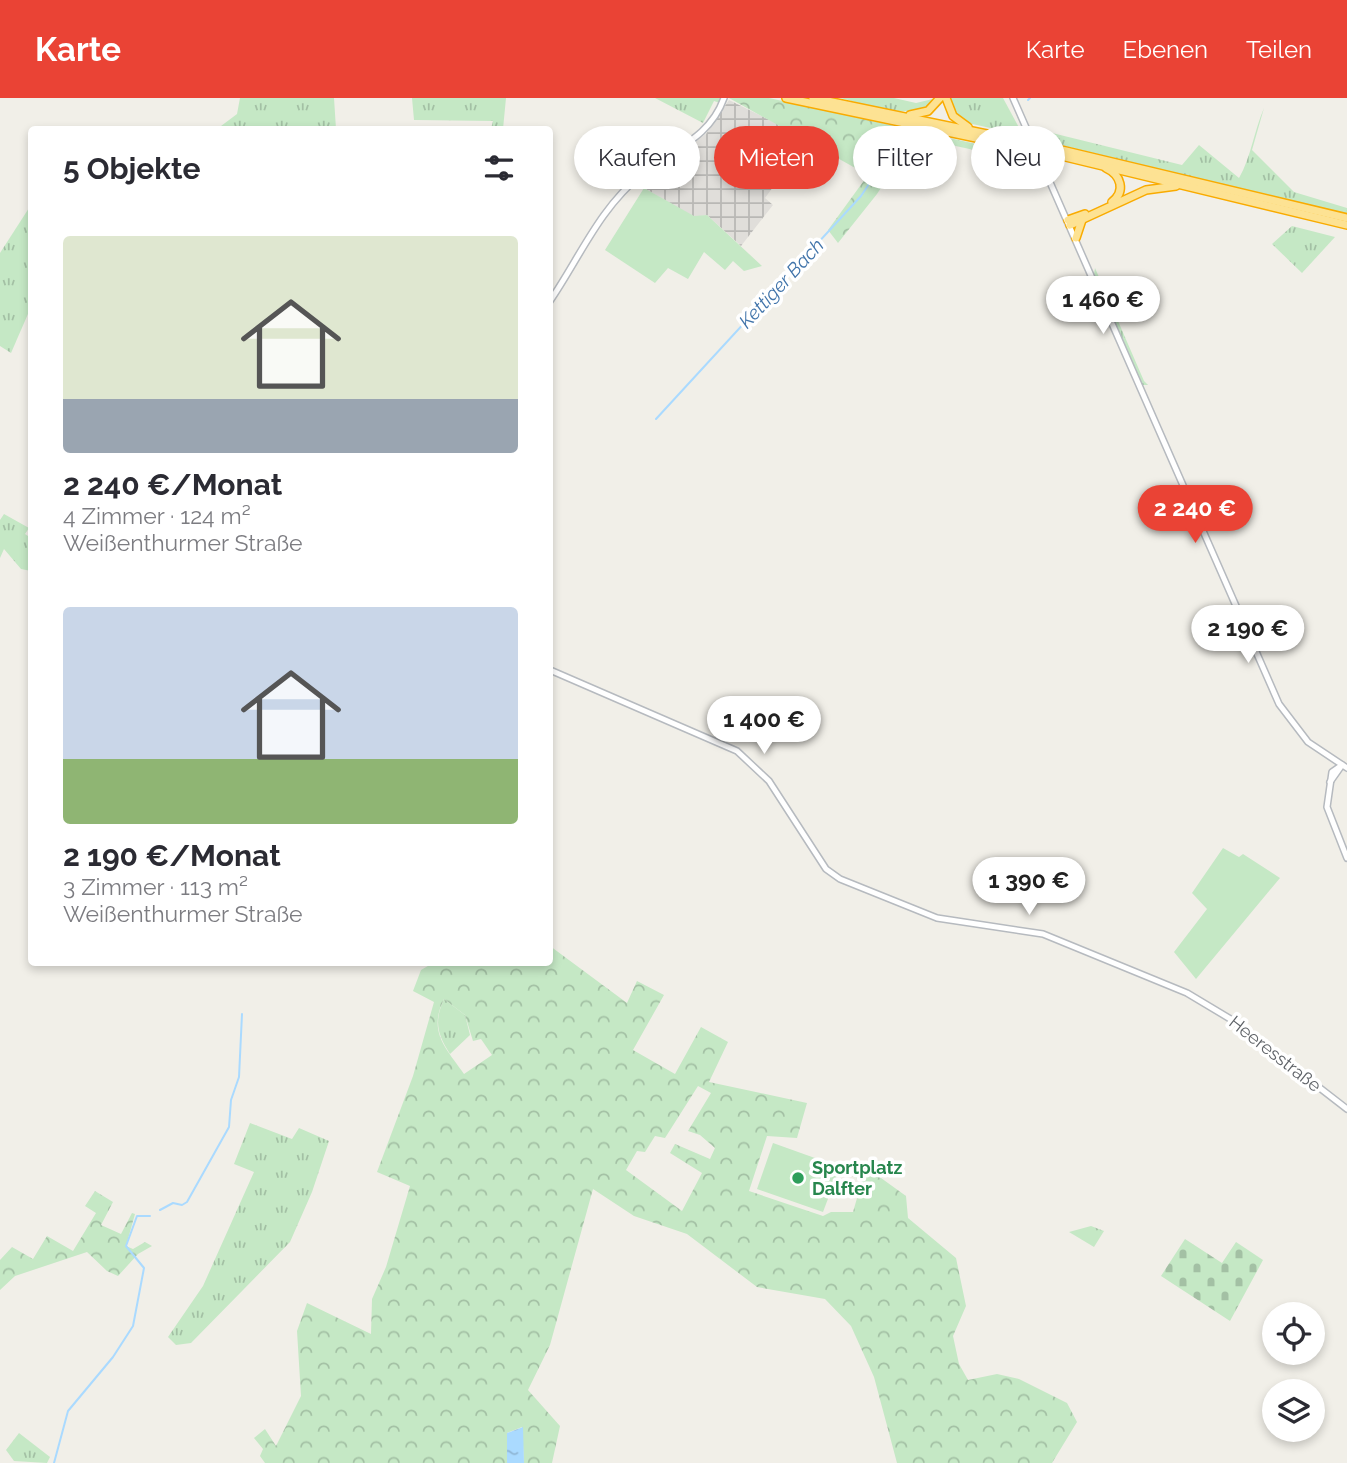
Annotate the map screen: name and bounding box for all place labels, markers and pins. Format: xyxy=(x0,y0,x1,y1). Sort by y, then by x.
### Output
pin: 1 460 € xyxy=(1038,276,1168,336)
pin: 2 240 € xyxy=(1130,486,1260,545)
pin: 2 190 € xyxy=(1183,606,1313,665)
pin: 1 400 € xyxy=(699,696,829,756)
pin: 1 390 € xyxy=(964,858,1094,917)
place label: Sportplatz Dalfter xyxy=(812,1157,902,1199)
marker: Sportplatz Dalfter xyxy=(790,1170,806,1186)

